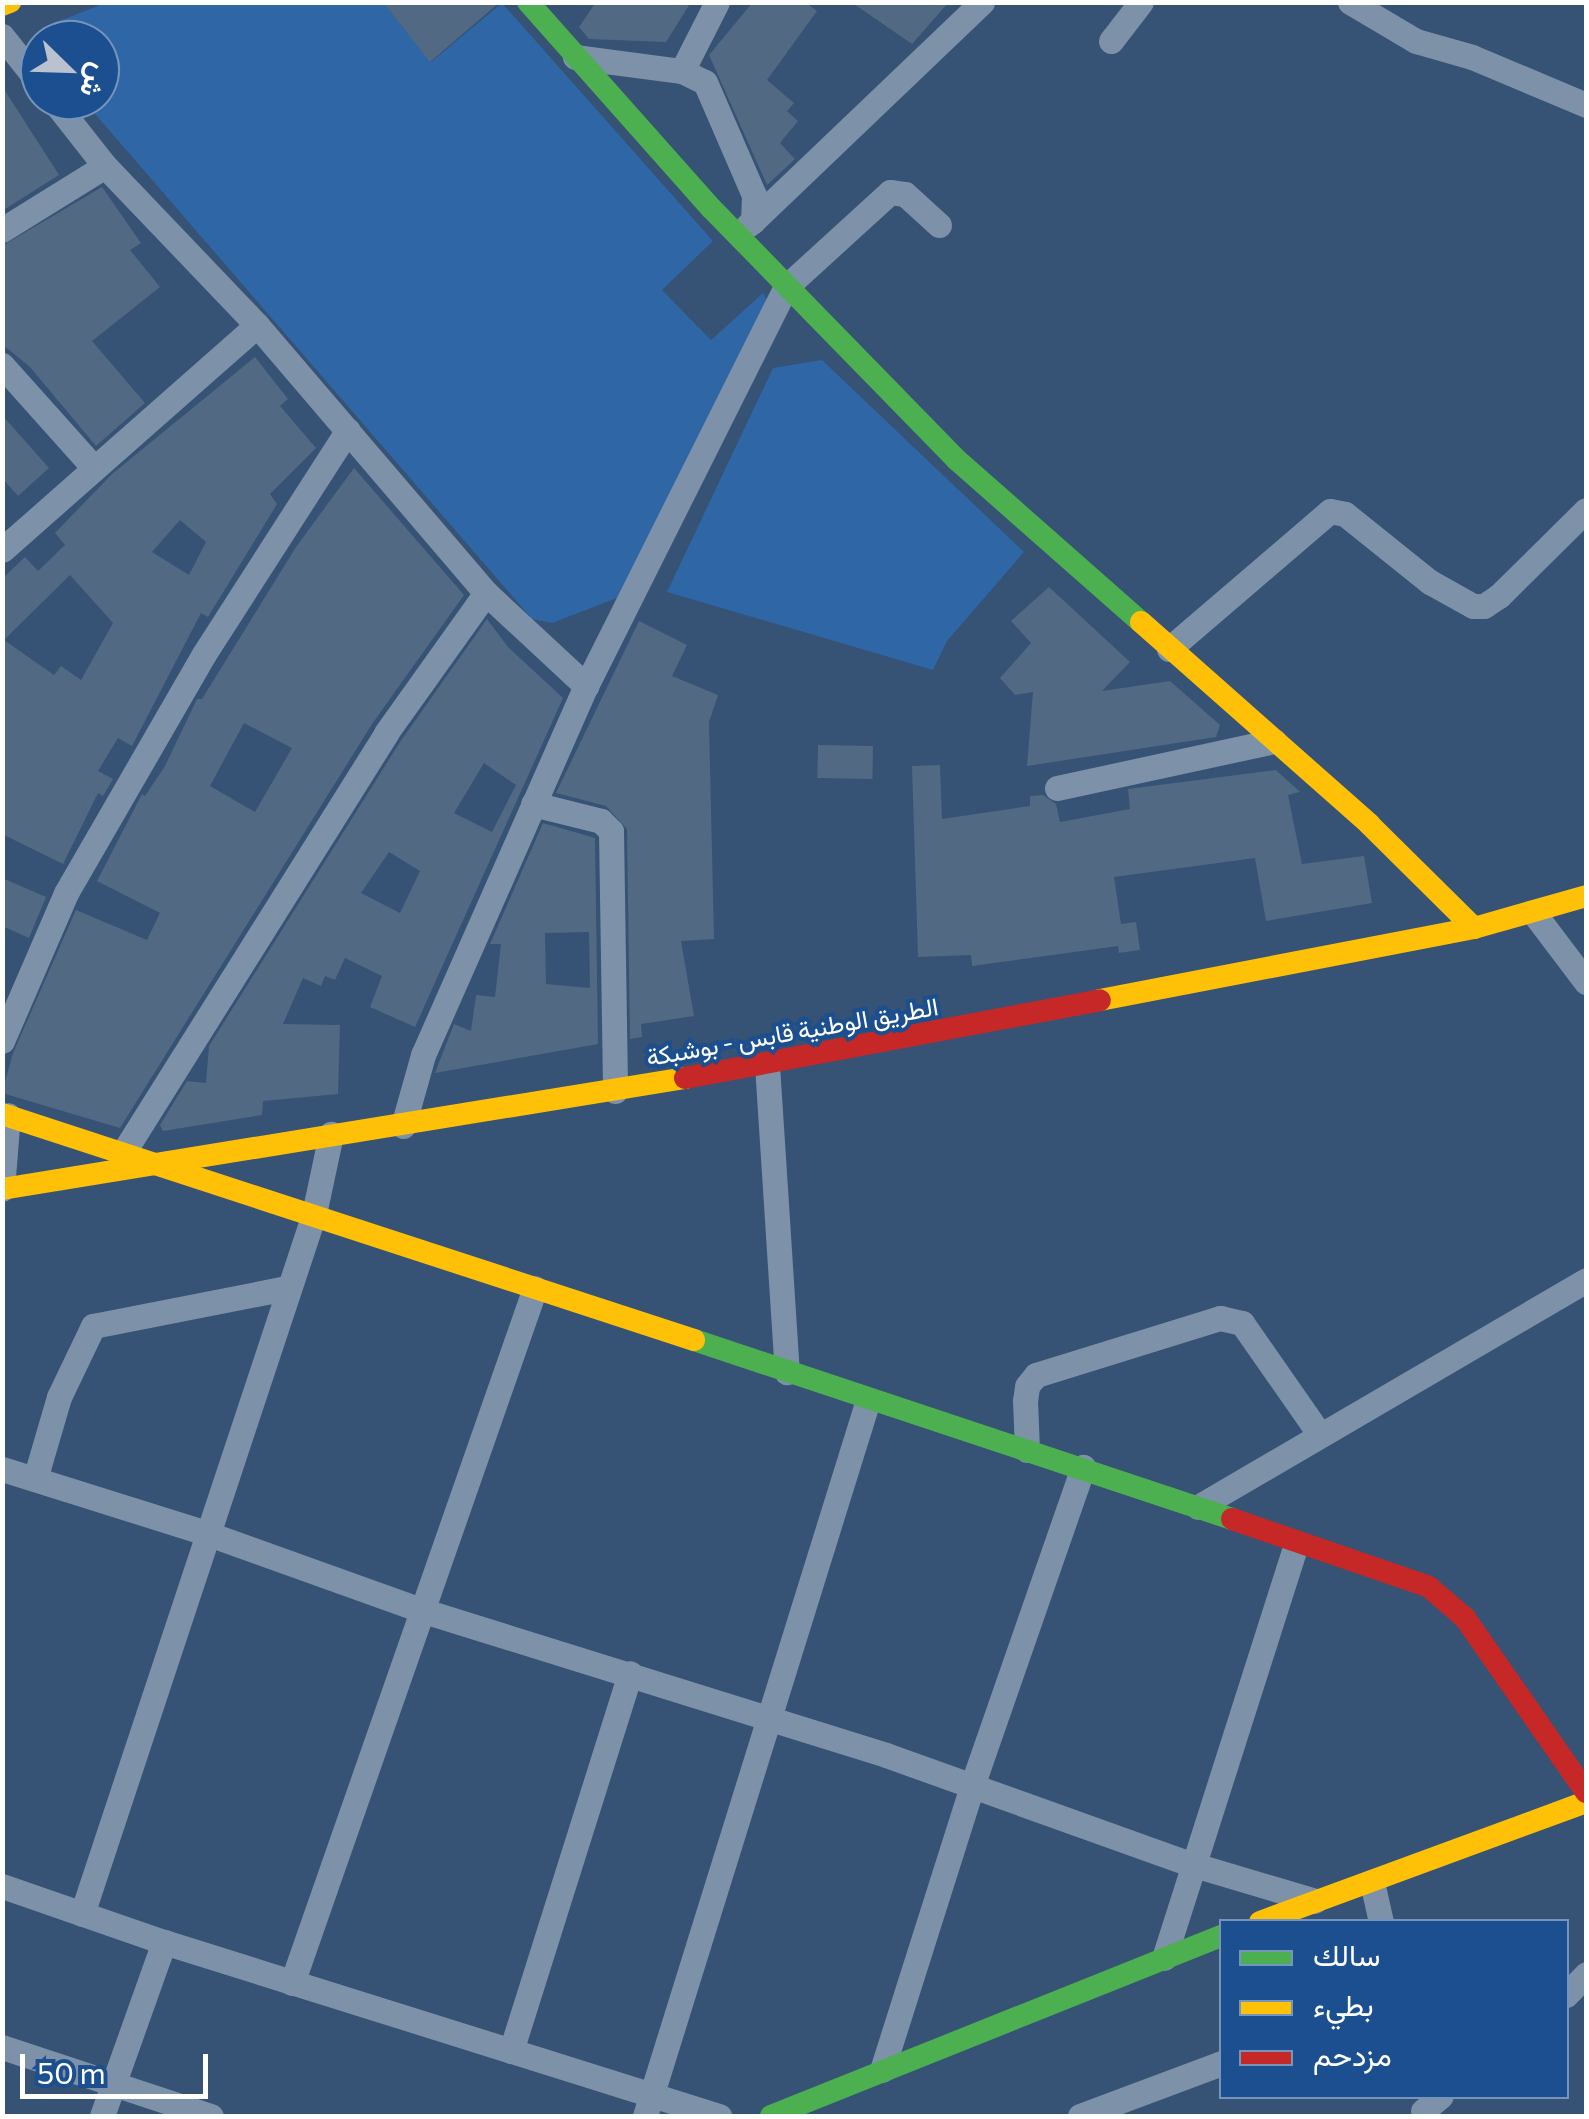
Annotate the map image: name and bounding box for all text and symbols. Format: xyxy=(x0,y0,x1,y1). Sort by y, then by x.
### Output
north arrow xyxy=(20,20,120,120)
text: ش xyxy=(74,59,118,103)
street label: الطريق الوطنية قابس - بوشبكة xyxy=(644,991,940,1071)
legend xyxy=(1219,1919,1569,2099)
text: سالك xyxy=(1313,1935,1380,1972)
text: بطيء xyxy=(1313,1985,1374,2022)
scale bar xyxy=(25,2034,212,2096)
text: مزدحم xyxy=(1313,2035,1392,2072)
text: 50 m xyxy=(37,2053,106,2090)

